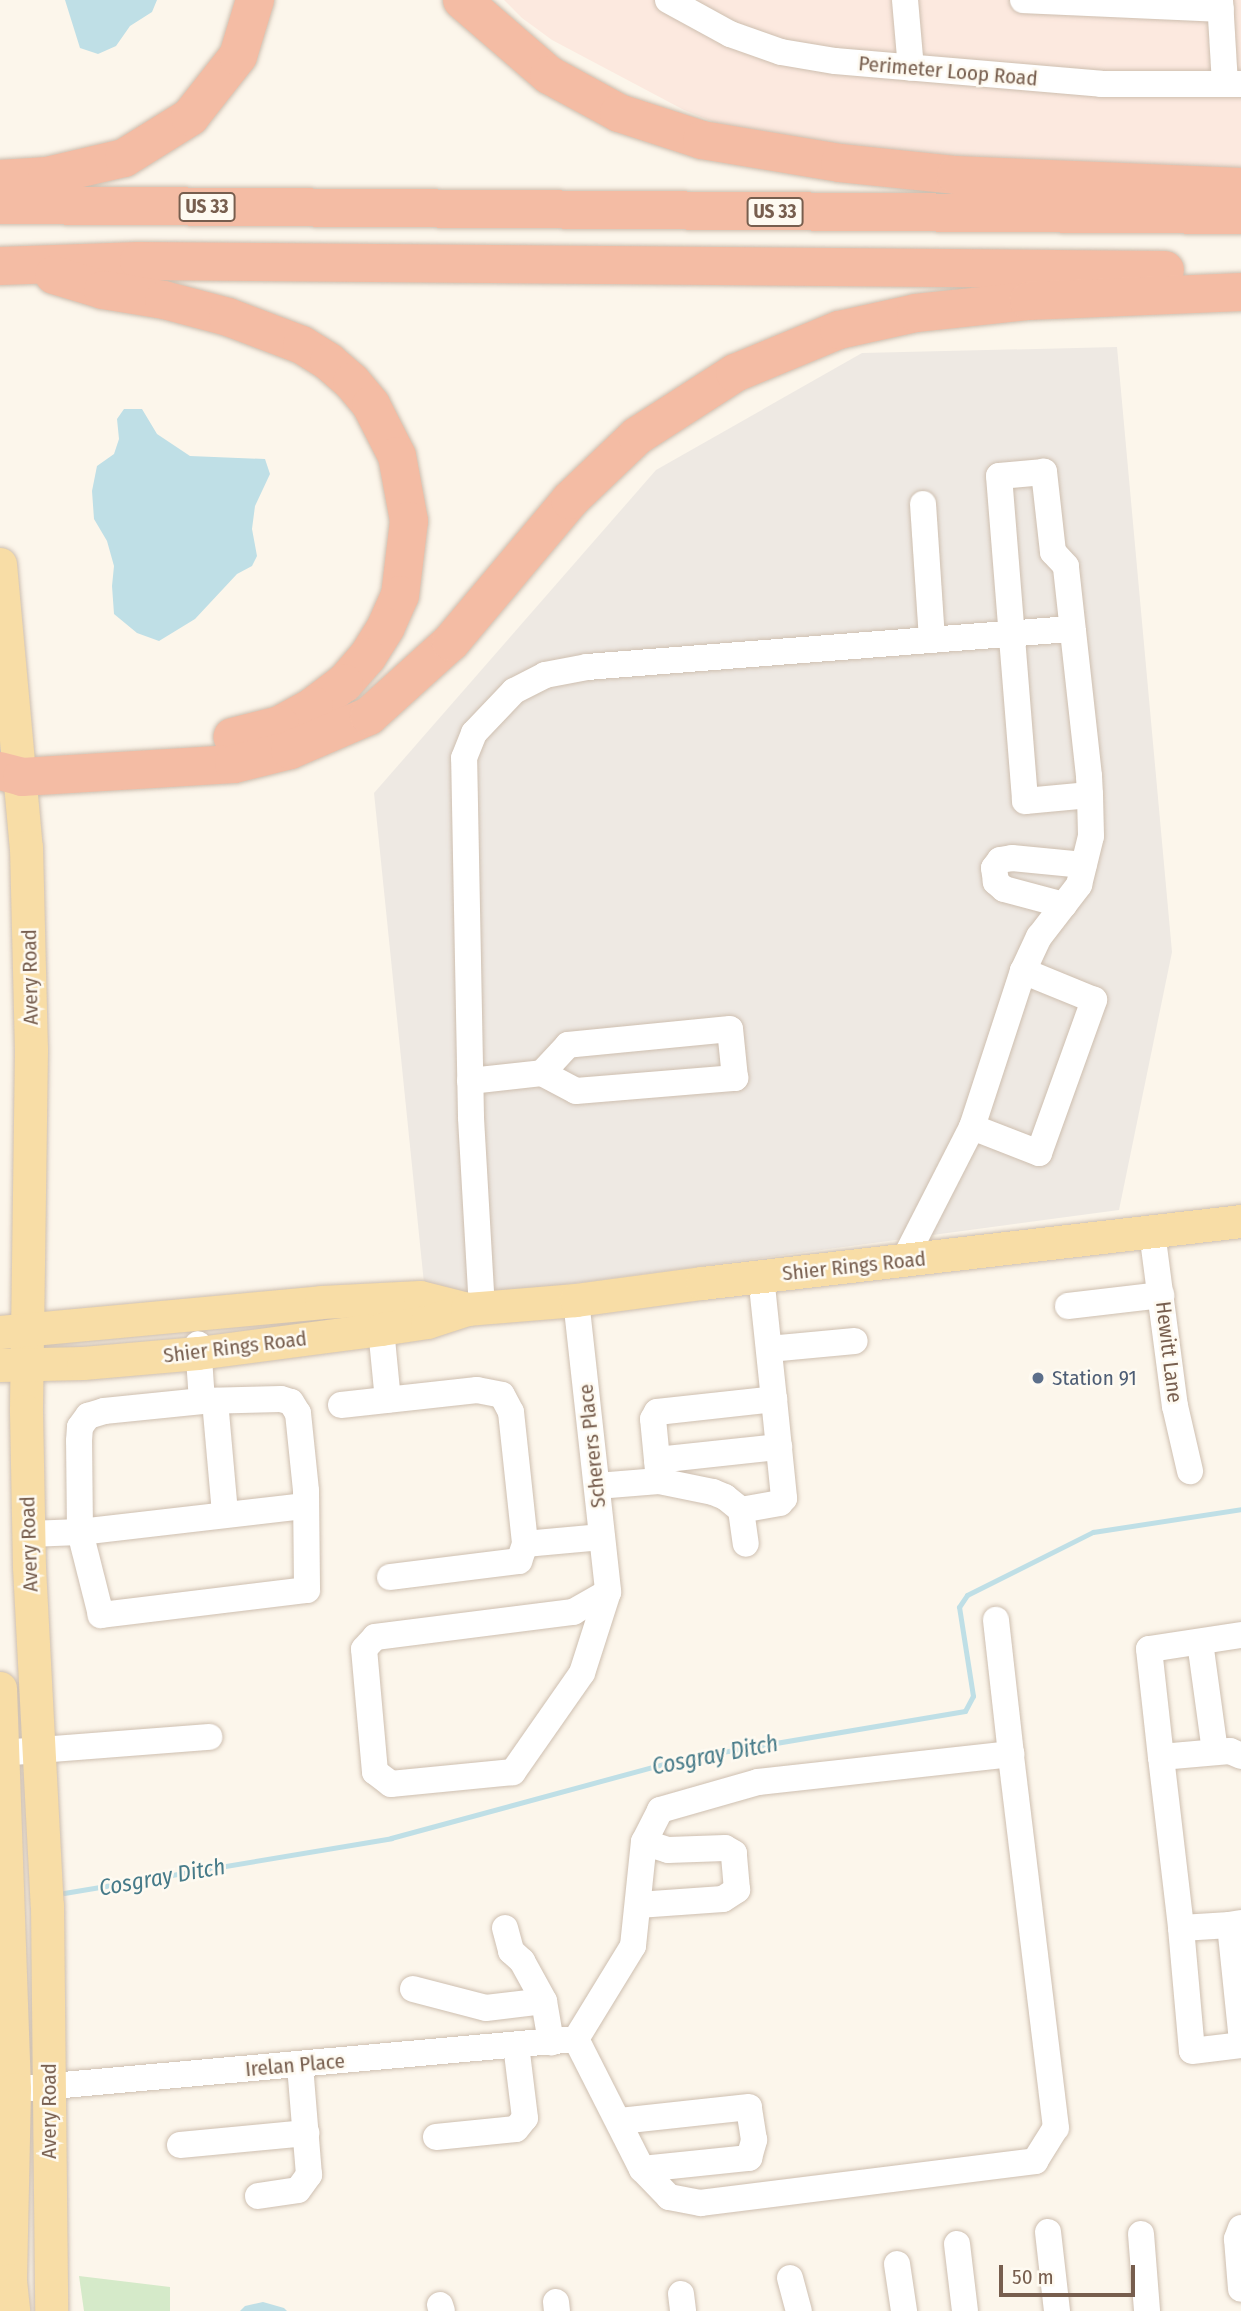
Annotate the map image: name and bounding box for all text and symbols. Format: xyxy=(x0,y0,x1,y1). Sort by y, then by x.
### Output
street label: Perimeter Loop Road xyxy=(857,51,1039,91)
road number: US 33 xyxy=(177,192,237,223)
road number: US 33 xyxy=(745,196,805,228)
street label: Avery Road xyxy=(17,929,43,1025)
street label: Shier Rings Road xyxy=(781,1246,927,1286)
street label: Hewitt Lane xyxy=(1150,1300,1188,1404)
street label: Shier Rings Road xyxy=(162,1326,308,1368)
place label: Station 91 xyxy=(1052,1365,1137,1391)
marker: Station 91 xyxy=(1030,1370,1046,1386)
street label: Scherers Place xyxy=(573,1383,611,1509)
street label: Avery Road xyxy=(15,1496,43,1592)
water label: Cosgray Ditch xyxy=(650,1729,780,1781)
water label: Cosgray Ditch xyxy=(97,1852,227,1902)
street label: Irelan Place xyxy=(244,2048,346,2082)
street label: Avery Road xyxy=(36,2063,62,2159)
scale bar xyxy=(1003,2252,1140,2296)
text: 50 m xyxy=(1012,2264,1054,2290)

